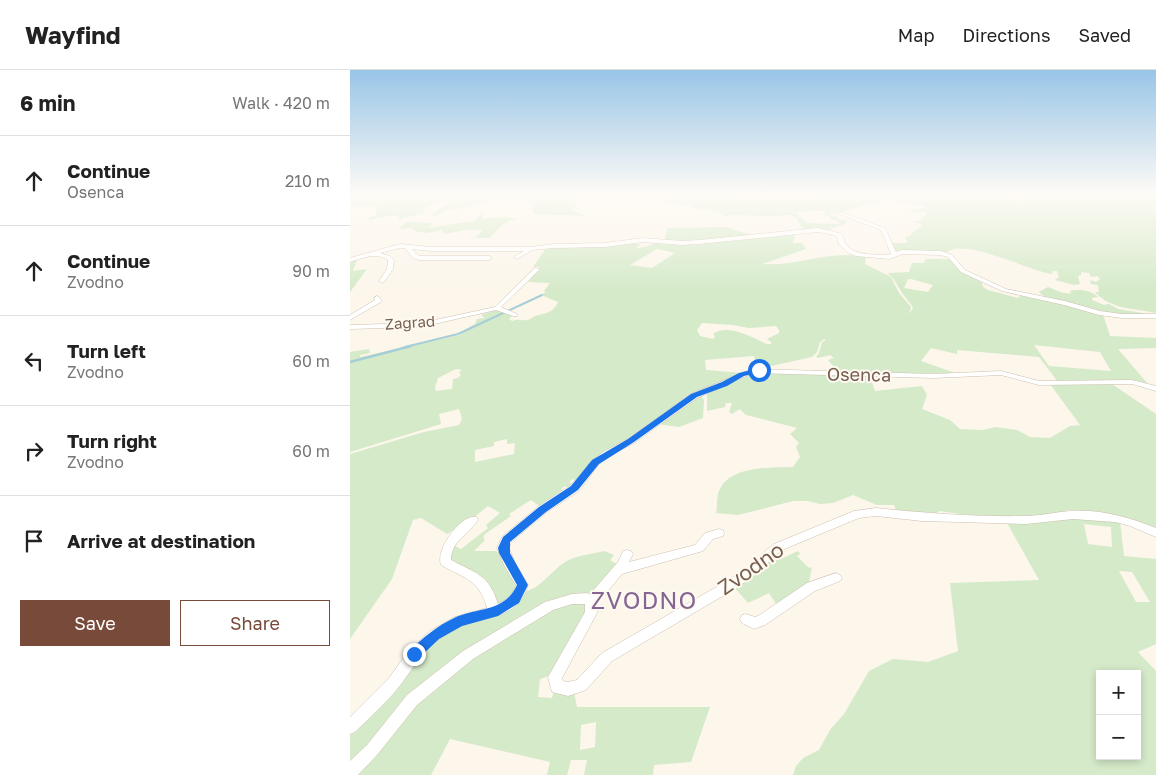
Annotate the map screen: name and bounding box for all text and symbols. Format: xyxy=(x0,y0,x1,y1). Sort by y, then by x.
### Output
text: Wayfind xyxy=(25,20,121,49)
text: Map xyxy=(898,24,934,46)
text: Directions xyxy=(962,24,1050,46)
text: Saved xyxy=(1078,24,1131,46)
text: 6 min xyxy=(20,90,75,116)
text: Walk · 420 m xyxy=(232,93,330,113)
text: Continue xyxy=(67,159,150,182)
icon: ahead xyxy=(20,167,48,195)
text: 210 m xyxy=(285,171,330,191)
text: Osenca xyxy=(67,182,124,202)
text: Continue xyxy=(67,249,150,272)
icon: ahead xyxy=(20,257,48,285)
text: 90 m xyxy=(292,261,330,281)
text: Zvodno xyxy=(67,272,124,292)
street label: Zagrad xyxy=(384,311,436,333)
text: Turn left xyxy=(67,339,146,362)
icon: left xyxy=(20,347,48,375)
text: 60 m xyxy=(292,351,330,371)
route start xyxy=(748,359,771,382)
text: Zvodno xyxy=(67,362,124,382)
street label: Osenca xyxy=(827,362,891,386)
text: Turn right xyxy=(67,429,157,452)
icon: right xyxy=(20,437,48,465)
text: 60 m xyxy=(292,441,330,461)
text: Zvodno xyxy=(67,452,124,472)
icon: arrive xyxy=(20,527,48,555)
text: Arrive at destination xyxy=(67,529,255,552)
street label: Zvodno xyxy=(712,536,788,600)
district label: ZVODNO xyxy=(591,585,697,614)
button: Save xyxy=(20,600,170,646)
button: Share xyxy=(180,600,330,646)
route end xyxy=(403,643,426,666)
map controls xyxy=(1096,670,1141,760)
button: + xyxy=(1096,670,1141,715)
button: − xyxy=(1096,715,1141,760)

